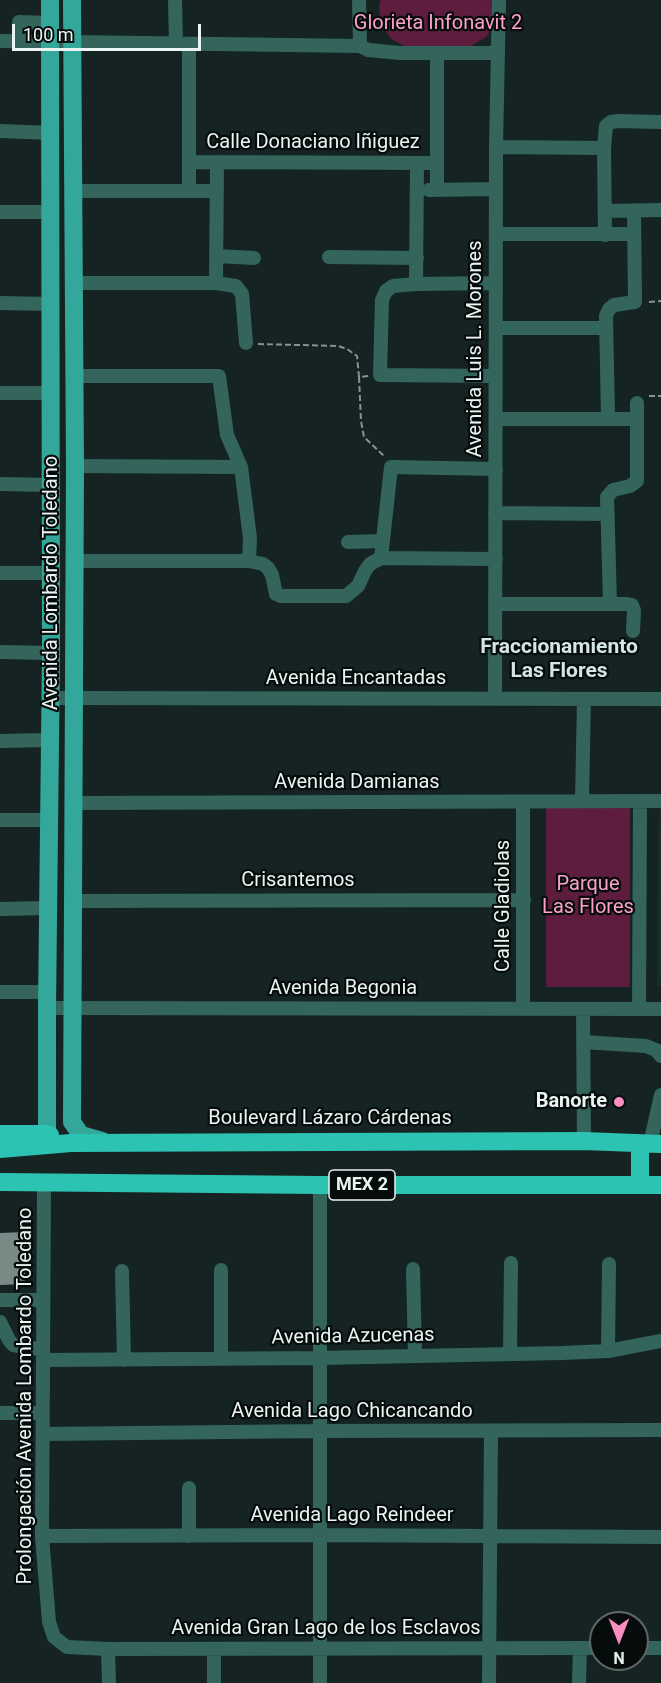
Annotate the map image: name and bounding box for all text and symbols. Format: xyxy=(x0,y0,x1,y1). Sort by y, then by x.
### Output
scale bar xyxy=(15,12,204,50)
park label: Glorieta Infonavit 2 xyxy=(354,12,522,36)
text: 100 m xyxy=(23,24,74,45)
street label: Calle Donaciano Iñiguez xyxy=(206,131,420,155)
street label: Avenida Luis L. Morones xyxy=(464,240,488,458)
street label: Avenida Lombardo Toledano xyxy=(40,456,64,710)
district label: Fraccionamiento Las Flores xyxy=(480,635,638,685)
street label: Avenida Encantadas xyxy=(266,667,446,691)
street label: Avenida Damianas xyxy=(274,771,440,795)
street label: Calle Gladiolas xyxy=(492,840,516,972)
street label: Crisantemos xyxy=(241,869,355,893)
park label: Parque Las Flores xyxy=(542,873,634,920)
street label: Avenida Begonia xyxy=(269,977,417,1001)
place label: Banorte xyxy=(536,1090,607,1114)
marker: Banorte xyxy=(612,1095,626,1109)
street label: Boulevard Lázaro Cárdenas xyxy=(208,1107,452,1131)
road number: MEX 2 xyxy=(329,1170,395,1200)
street label: Prolongación Avenida Lombardo Toledano xyxy=(14,1207,38,1585)
street label: Avenida Azucenas xyxy=(271,1324,435,1350)
street label: Avenida Lago Chicancando xyxy=(231,1400,473,1424)
street label: Avenida Lago Reindeer xyxy=(250,1504,454,1528)
north arrow xyxy=(589,1611,649,1671)
street label: Avenida Gran Lago de los Esclavos xyxy=(171,1617,481,1641)
text: N xyxy=(613,1648,625,1667)

